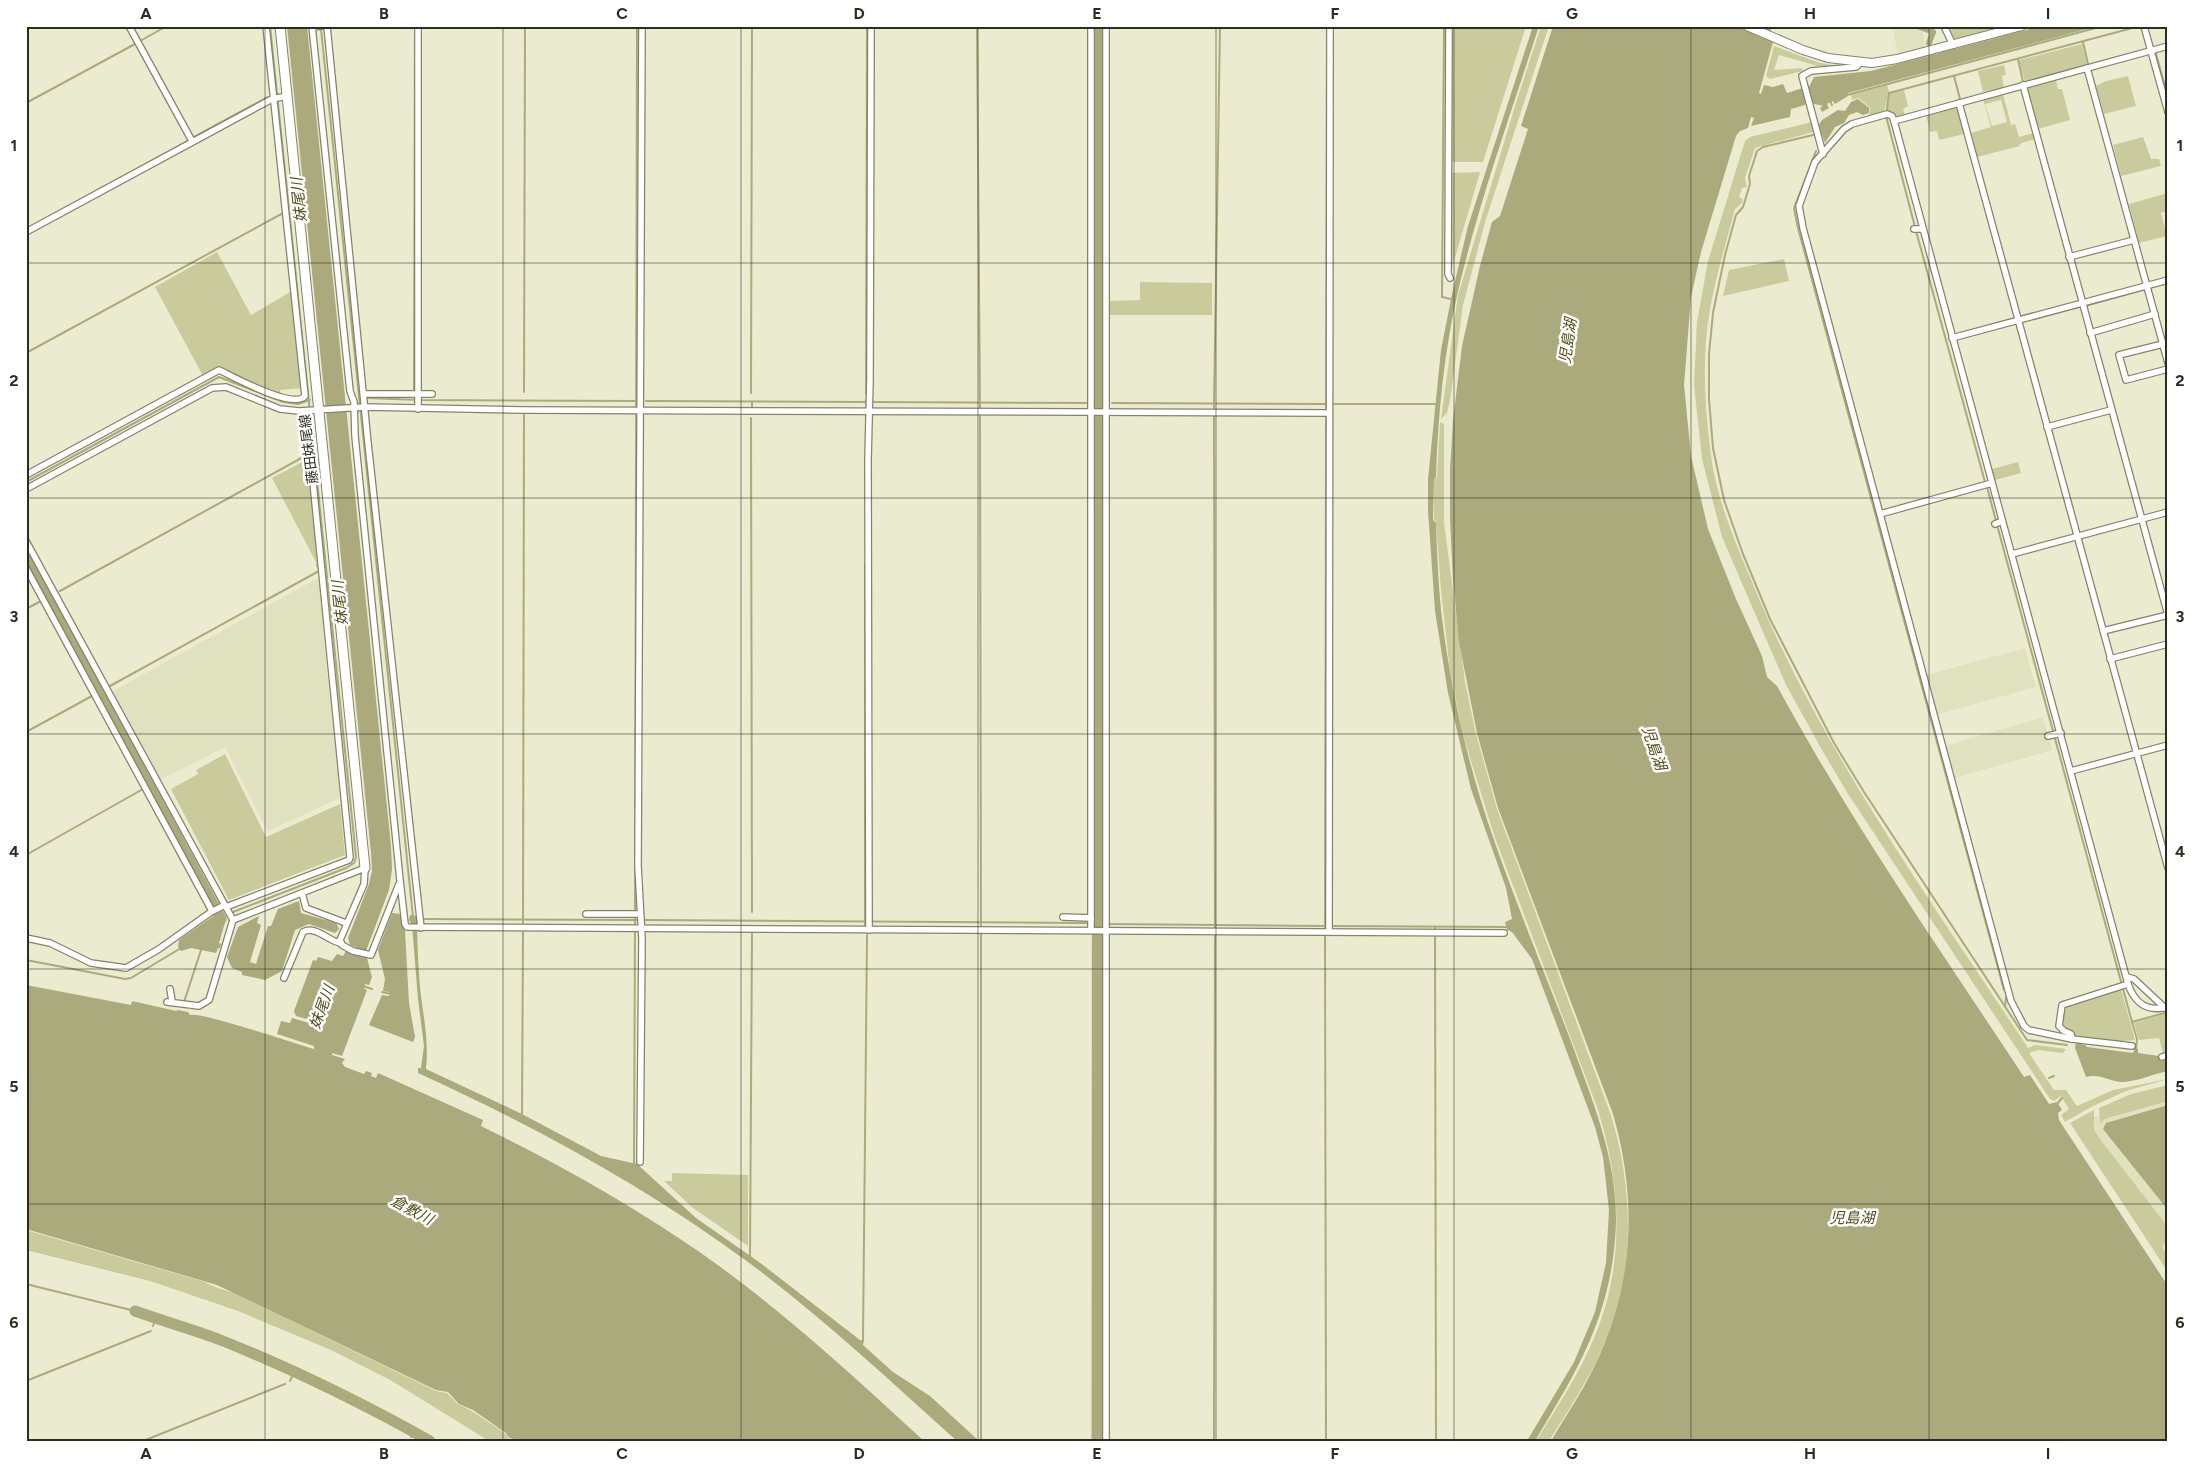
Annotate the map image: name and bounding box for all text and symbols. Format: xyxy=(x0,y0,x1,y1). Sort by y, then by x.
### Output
text: A xyxy=(140,4,152,23)
text: B xyxy=(379,4,389,23)
text: C xyxy=(616,4,628,23)
text: D xyxy=(853,4,865,23)
text: E xyxy=(1092,4,1102,23)
text: F xyxy=(1331,4,1340,23)
text: G xyxy=(1566,4,1578,23)
text: H xyxy=(1804,4,1816,23)
text: I xyxy=(2046,4,2050,23)
text: 1 xyxy=(11,136,17,155)
text: 1 xyxy=(2177,136,2183,155)
water label: 妹尾川 xyxy=(287,175,310,223)
water label: 児島湖 xyxy=(1556,315,1580,365)
text: 2 xyxy=(9,371,19,390)
text: 2 xyxy=(2175,371,2185,390)
street label: 藤田妹尾線 xyxy=(296,413,322,485)
water label: 妹尾川 xyxy=(328,578,351,626)
text: 3 xyxy=(10,607,19,626)
text: 3 xyxy=(2176,607,2185,626)
water label: 児島湖 xyxy=(1638,724,1670,774)
text: 4 xyxy=(9,842,19,861)
text: 4 xyxy=(2175,842,2185,861)
water label: 妹尾川 xyxy=(306,981,339,1031)
text: 5 xyxy=(9,1077,19,1096)
text: 5 xyxy=(2175,1077,2185,1096)
water label: 倉敷川 xyxy=(388,1191,438,1229)
water label: 児島湖 xyxy=(1829,1209,1876,1227)
text: 6 xyxy=(9,1313,19,1332)
text: 6 xyxy=(2175,1313,2185,1332)
text: A xyxy=(140,1444,152,1463)
text: B xyxy=(379,1444,389,1463)
text: C xyxy=(616,1444,628,1463)
text: D xyxy=(853,1444,865,1463)
text: E xyxy=(1092,1444,1102,1463)
text: F xyxy=(1331,1444,1340,1463)
text: G xyxy=(1566,1444,1578,1463)
text: H xyxy=(1804,1444,1816,1463)
text: I xyxy=(2046,1444,2050,1463)

